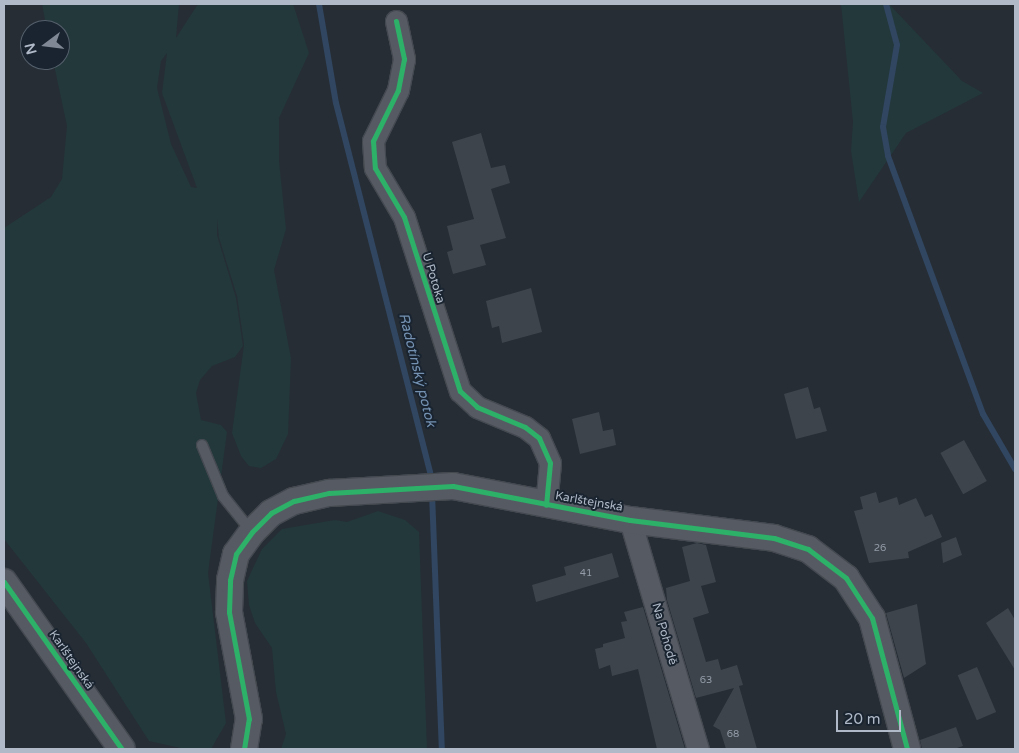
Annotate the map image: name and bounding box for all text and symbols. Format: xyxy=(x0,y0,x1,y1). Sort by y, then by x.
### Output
north arrow xyxy=(20,20,70,70)
text: N xyxy=(21,41,41,56)
street label: U Potoka xyxy=(418,251,448,305)
water label: Radotínský potok xyxy=(395,311,439,429)
street label: Karlštejnská xyxy=(554,489,624,515)
house number: 26 xyxy=(874,543,886,555)
house number: 41 xyxy=(580,568,592,580)
street label: Na Pohodě xyxy=(648,601,680,667)
street label: Karlštejnská xyxy=(45,628,97,692)
house number: 63 xyxy=(700,675,712,687)
scale bar xyxy=(839,700,904,732)
text: 20 m xyxy=(844,710,881,728)
house number: 68 xyxy=(727,729,739,741)

